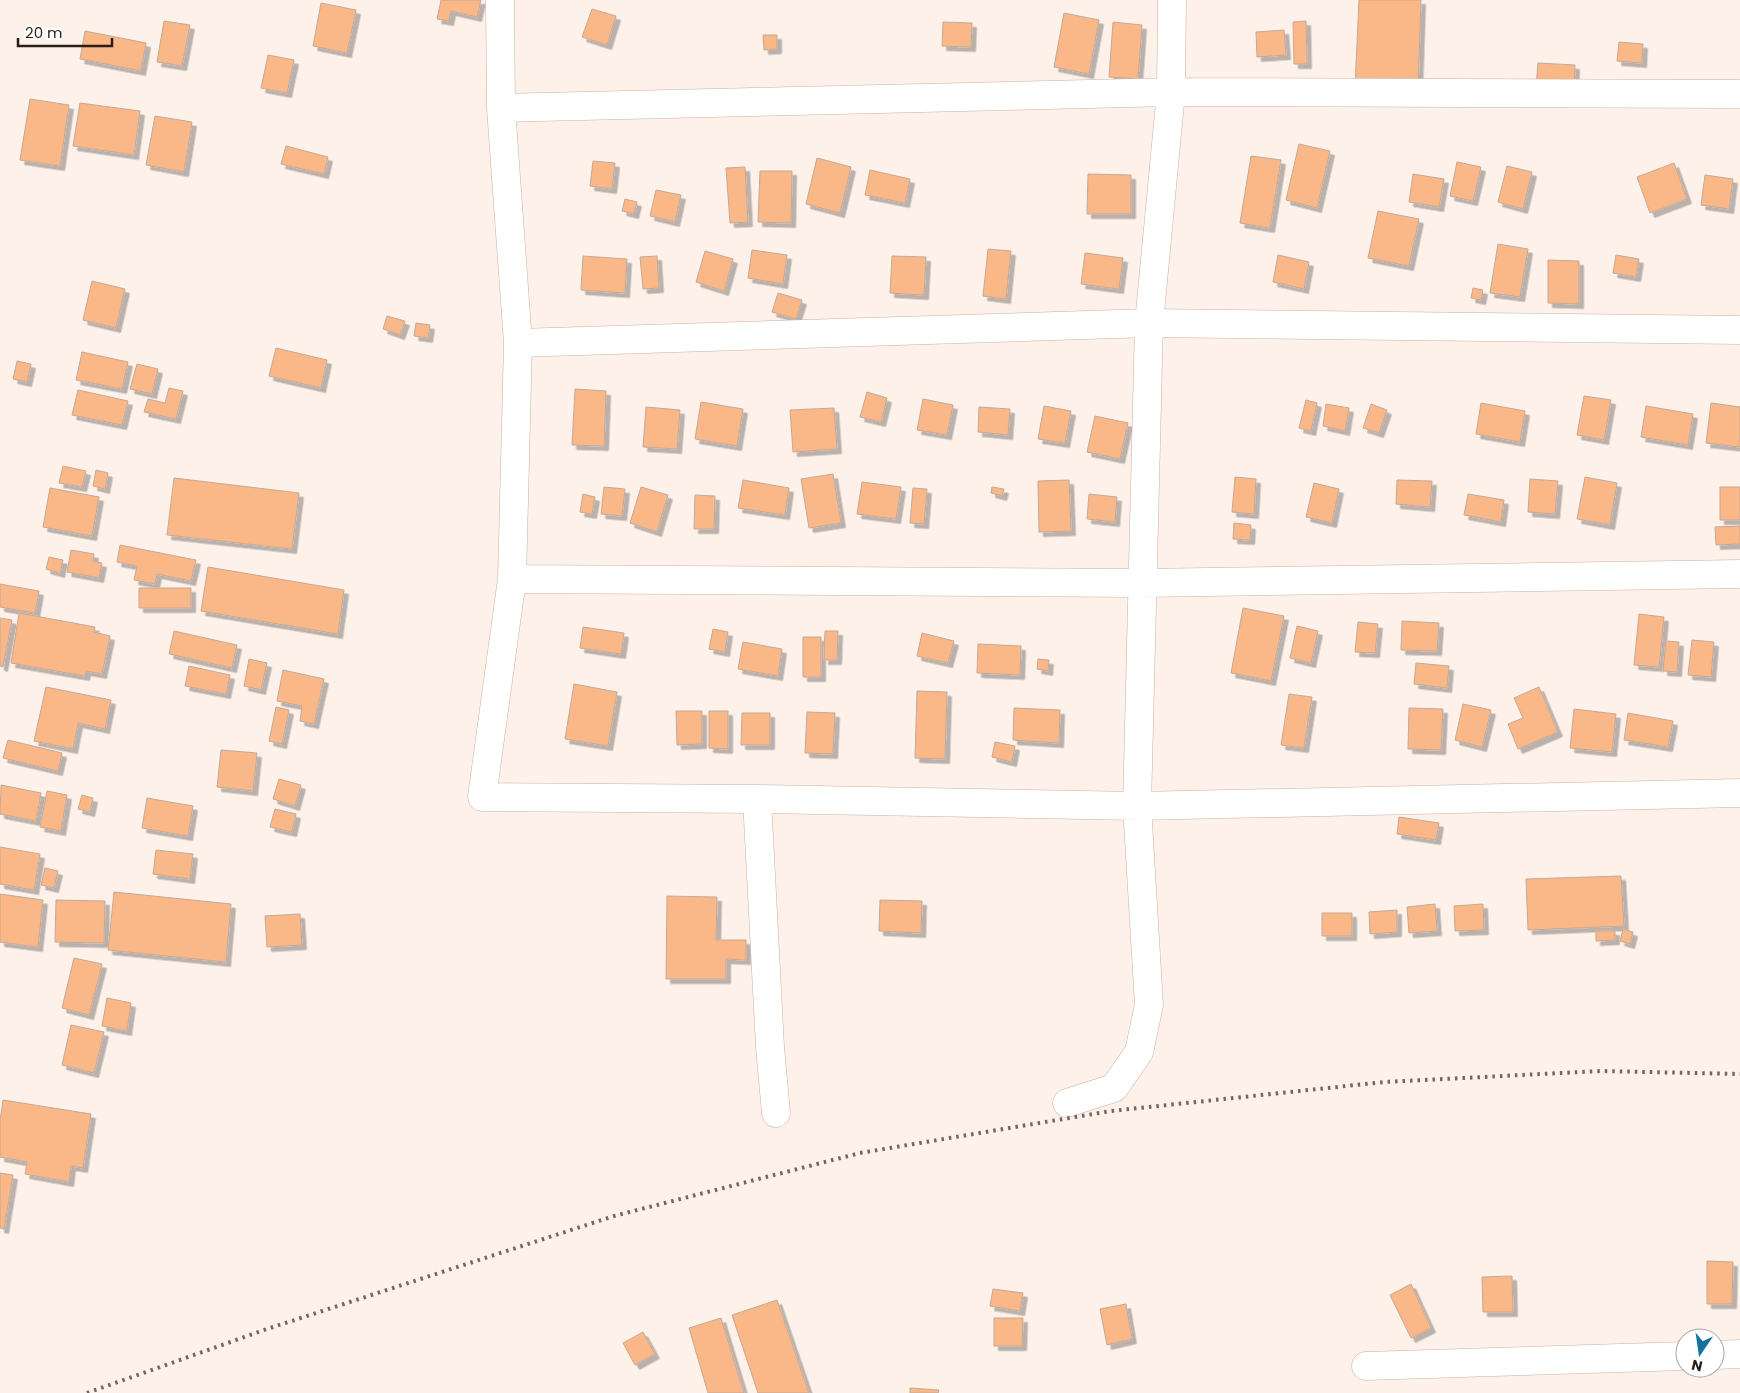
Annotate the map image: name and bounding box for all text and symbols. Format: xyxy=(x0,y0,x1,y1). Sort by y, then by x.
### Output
scale bar xyxy=(18,15,111,47)
text: 20 m xyxy=(25,22,63,43)
north arrow xyxy=(1675,1328,1725,1378)
text: N xyxy=(1690,1355,1704,1377)

